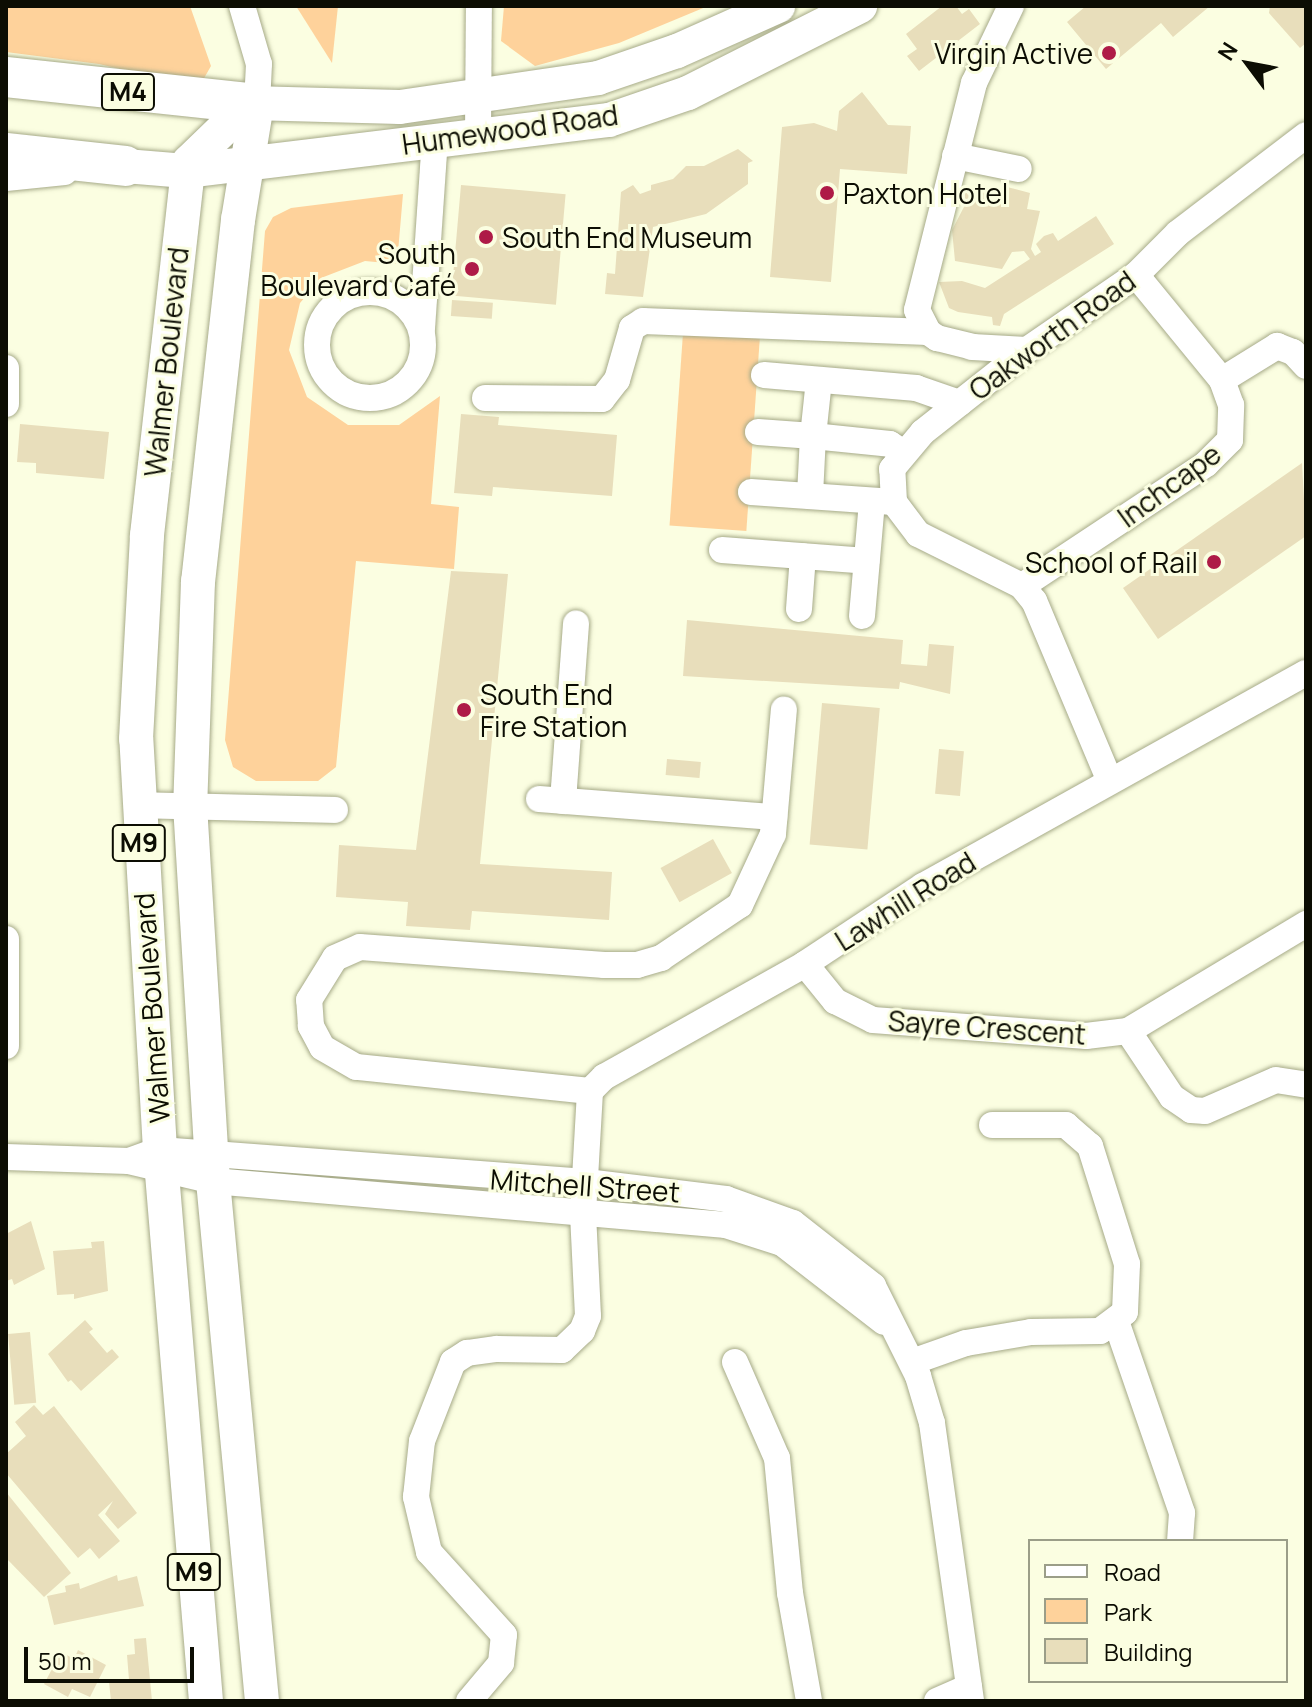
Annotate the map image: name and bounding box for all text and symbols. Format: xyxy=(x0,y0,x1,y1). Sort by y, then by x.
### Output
north arrow xyxy=(1208,24,1288,104)
place label: Virgin Active xyxy=(934,36,1093,70)
text: N xyxy=(1211,37,1245,66)
marker: Virgin Active xyxy=(1100,44,1118,62)
road number: M4 xyxy=(100,70,156,114)
street label: Humewood Road xyxy=(400,97,620,161)
place label: Paxton Hotel xyxy=(843,176,1008,210)
marker: Paxton Hotel xyxy=(818,184,836,202)
place label: South End Museum xyxy=(502,220,752,254)
marker: South End Museum xyxy=(477,228,495,246)
place label: South Boulevard Café xyxy=(260,236,456,302)
street label: Walmer Boulevard xyxy=(137,245,195,479)
marker: South Boulevard Café xyxy=(463,260,481,278)
street label: Oakworth Road xyxy=(962,263,1142,407)
street label: Inchcape xyxy=(1111,436,1227,534)
place label: School of Rail xyxy=(1025,545,1198,579)
marker: School of Rail xyxy=(1205,553,1223,571)
place label: South End Fire Station xyxy=(480,677,627,743)
marker: South End Fire Station xyxy=(455,701,473,719)
road number: M9 xyxy=(111,821,167,865)
street label: Lawhill Road xyxy=(829,845,981,957)
street label: Walmer Boulevard xyxy=(126,892,176,1124)
street label: Sayre Crescent xyxy=(887,1003,1087,1051)
street label: Mitchell Street xyxy=(489,1162,681,1208)
legend xyxy=(1028,1539,1288,1683)
road number: M9 xyxy=(166,1550,222,1594)
text: Road xyxy=(1104,1555,1161,1588)
text: Park xyxy=(1104,1595,1152,1628)
scale bar xyxy=(28,1631,198,1681)
text: Building xyxy=(1104,1635,1192,1668)
text: 50 m xyxy=(38,1644,92,1677)

